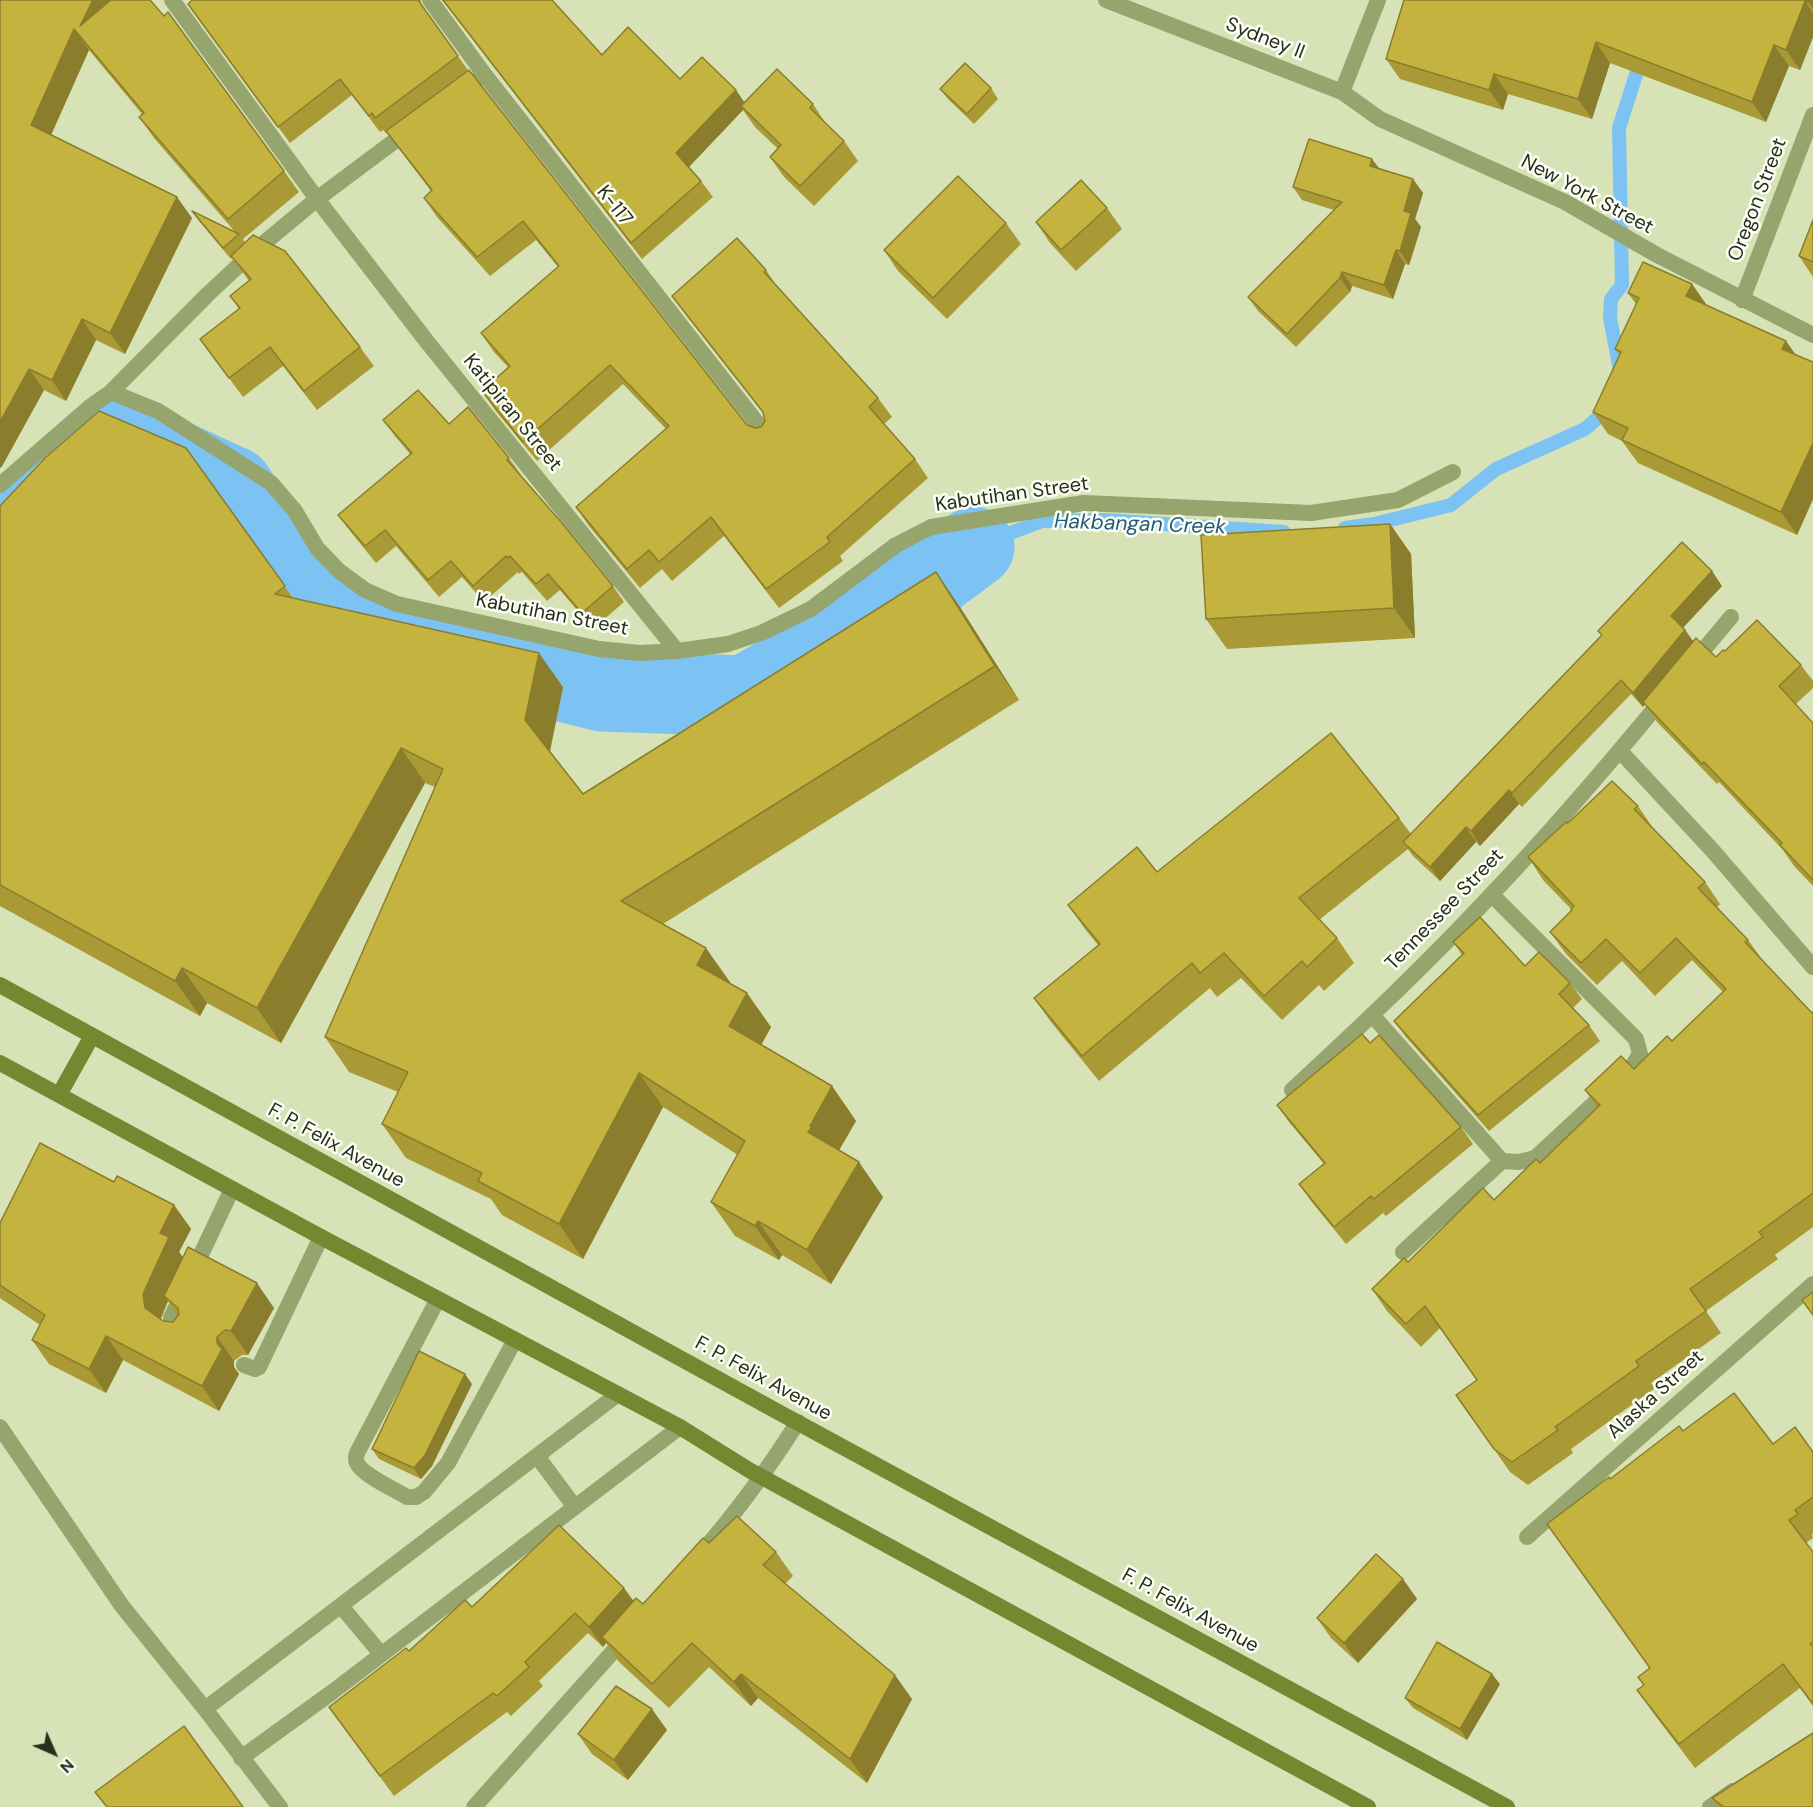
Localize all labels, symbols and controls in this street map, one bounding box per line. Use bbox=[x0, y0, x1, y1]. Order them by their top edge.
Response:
street label: Sydney II bbox=[1222, 13, 1308, 65]
street label: Oregon Street bbox=[1724, 135, 1792, 265]
street label: New York Street bbox=[1517, 150, 1657, 240]
street label: K-117 bbox=[591, 181, 637, 231]
street label: Katipiran Street bbox=[458, 350, 566, 476]
street label: Kabutihan Street bbox=[934, 472, 1090, 518]
water label: Hakbangan Creek bbox=[1054, 509, 1226, 541]
street label: Kabutihan Street bbox=[474, 588, 630, 642]
street label: Tennessee Street bbox=[1381, 844, 1509, 976]
street label: F. P. Felix Avenue bbox=[264, 1099, 408, 1193]
street label: F. P. Felix Avenue bbox=[691, 1332, 835, 1426]
street label: Alaska Street bbox=[1603, 1345, 1709, 1445]
street label: F. P. Felix Avenue bbox=[1118, 1564, 1262, 1658]
north arrow bbox=[24, 1723, 84, 1783]
text: N bbox=[56, 1755, 79, 1778]

